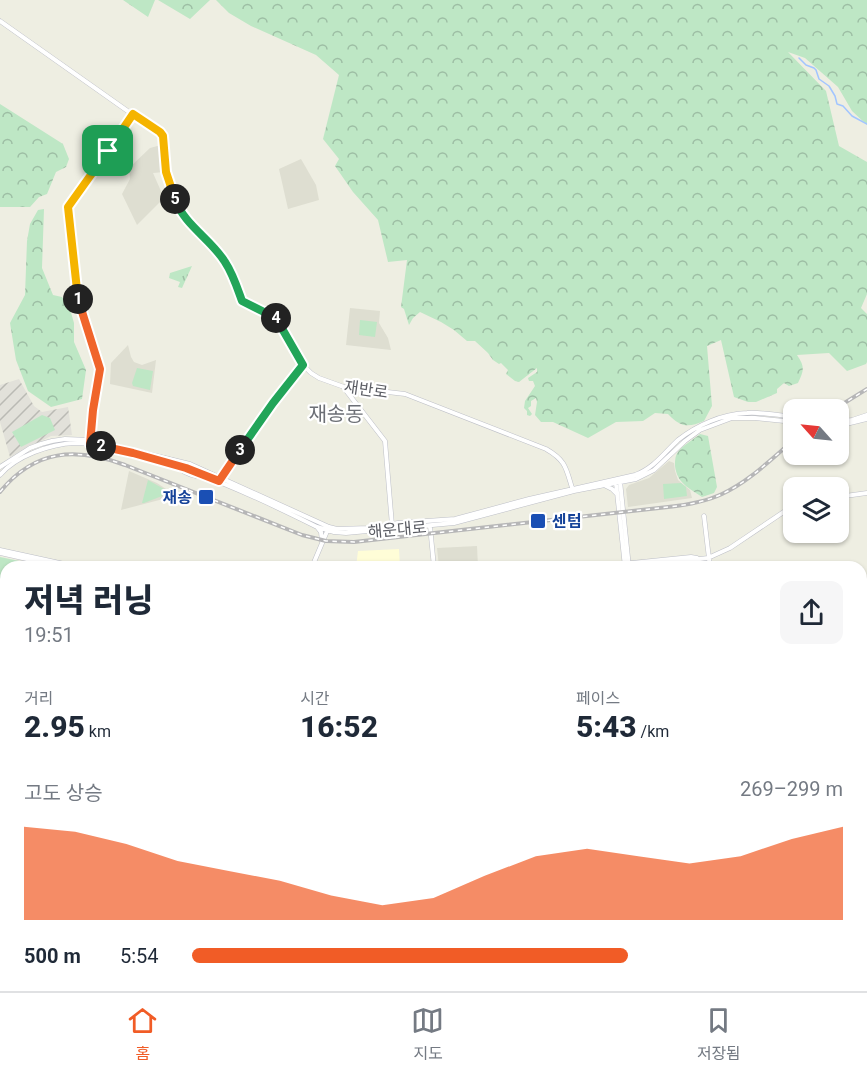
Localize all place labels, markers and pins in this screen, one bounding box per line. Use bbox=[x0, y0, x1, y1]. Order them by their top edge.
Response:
pin bbox=[82, 125, 133, 176]
pin: 5 bbox=[160, 184, 190, 214]
pin: 1 bbox=[63, 284, 93, 314]
pin: 4 bbox=[261, 303, 291, 333]
pin: 2 bbox=[86, 431, 116, 461]
pin: 3 bbox=[225, 435, 255, 465]
place label: 재송 bbox=[163, 488, 192, 507]
marker: 재송 bbox=[197, 488, 215, 506]
marker: 센텀 bbox=[529, 512, 547, 530]
place label: 센텀 bbox=[552, 512, 581, 531]

